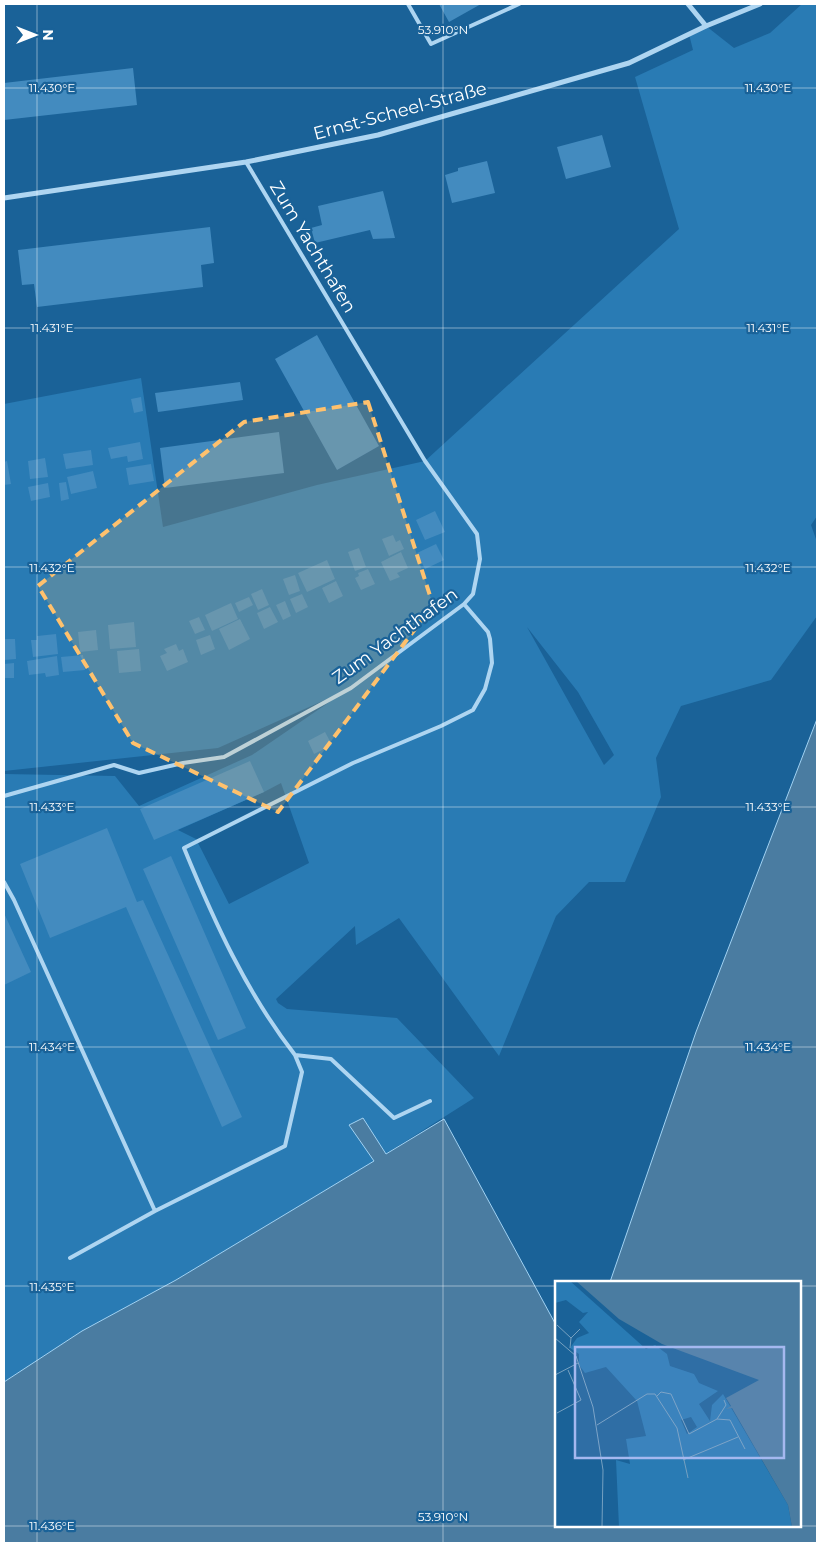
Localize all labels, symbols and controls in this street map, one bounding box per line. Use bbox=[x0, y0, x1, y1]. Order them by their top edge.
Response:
north arrow bbox=[10, 10, 60, 60]
text: 53.910°N bbox=[418, 22, 468, 37]
text: N bbox=[39, 29, 57, 41]
street label: Ernst-Scheel-Straße bbox=[311, 77, 489, 145]
text: 11.430°E bbox=[29, 80, 75, 95]
text: 11.430°E bbox=[745, 80, 791, 95]
street label: Zum Yachthafen bbox=[265, 177, 361, 317]
text: 11.431°E bbox=[31, 320, 73, 335]
text: 11.431°E bbox=[747, 320, 789, 335]
text: 11.432°E bbox=[29, 560, 75, 575]
text: 11.432°E bbox=[745, 560, 791, 575]
street label: Zum Yachthafen bbox=[328, 583, 462, 689]
text: 11.433°E bbox=[29, 799, 75, 814]
text: 11.433°E bbox=[745, 799, 791, 814]
text: 11.434°E bbox=[29, 1039, 75, 1054]
text: 11.434°E bbox=[745, 1039, 791, 1054]
text: 11.435°E bbox=[29, 1279, 75, 1294]
inset map bbox=[555, 1281, 801, 1527]
text: 53.910°N bbox=[418, 1509, 468, 1524]
text: 11.436°E bbox=[29, 1518, 75, 1533]

